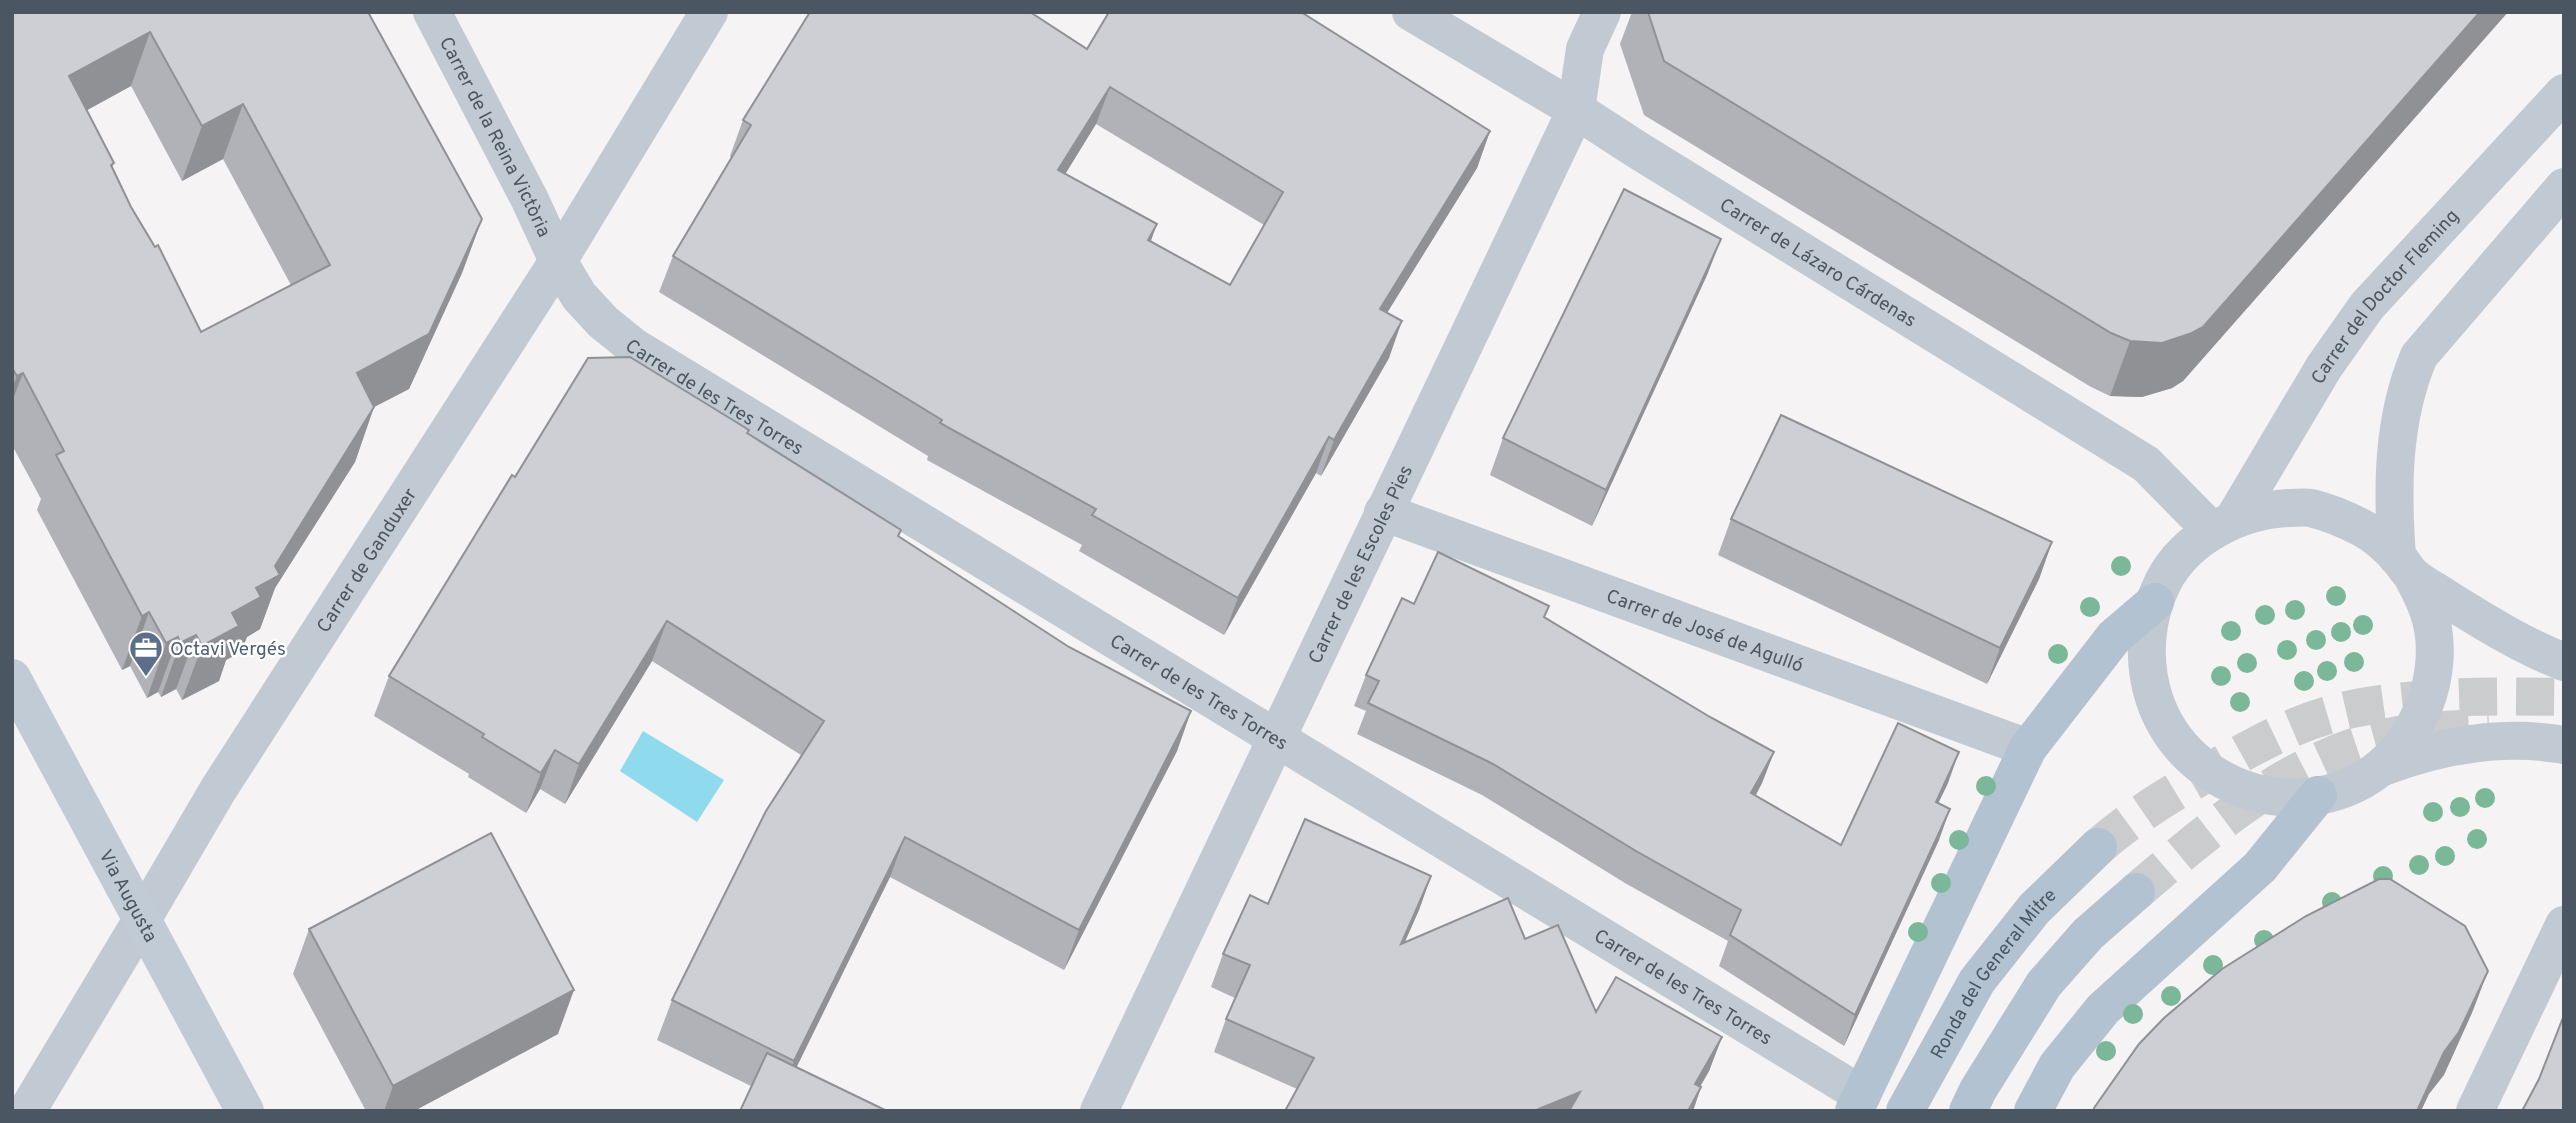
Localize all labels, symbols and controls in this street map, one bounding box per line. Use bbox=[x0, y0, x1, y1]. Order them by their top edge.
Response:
street label: Carrer de la Reina Victòria bbox=[433, 33, 555, 241]
street label: Carrer de Lázaro Cárdenas bbox=[1715, 194, 1920, 333]
street label: Carrer del Doctor Fleming bbox=[2307, 205, 2465, 389]
street label: Carrer de les Tres Torres bbox=[620, 335, 807, 461]
street label: Carrer de les Escoles Pies bbox=[1304, 462, 1419, 668]
street label: Carrer de Ganduxer bbox=[312, 483, 423, 638]
street label: Carrer de José de Agulló bbox=[1603, 585, 1806, 679]
office icon: Octavi Vergés bbox=[127, 629, 165, 678]
street label: Carrer de les Tres Torres bbox=[1105, 630, 1292, 756]
place label: Octavi Vergés bbox=[170, 638, 286, 662]
street label: Via Augusta bbox=[93, 846, 162, 947]
street label: Ronda del General Mitre bbox=[1926, 884, 2062, 1064]
street label: Carrer de les Tres Torres bbox=[1589, 925, 1776, 1051]

